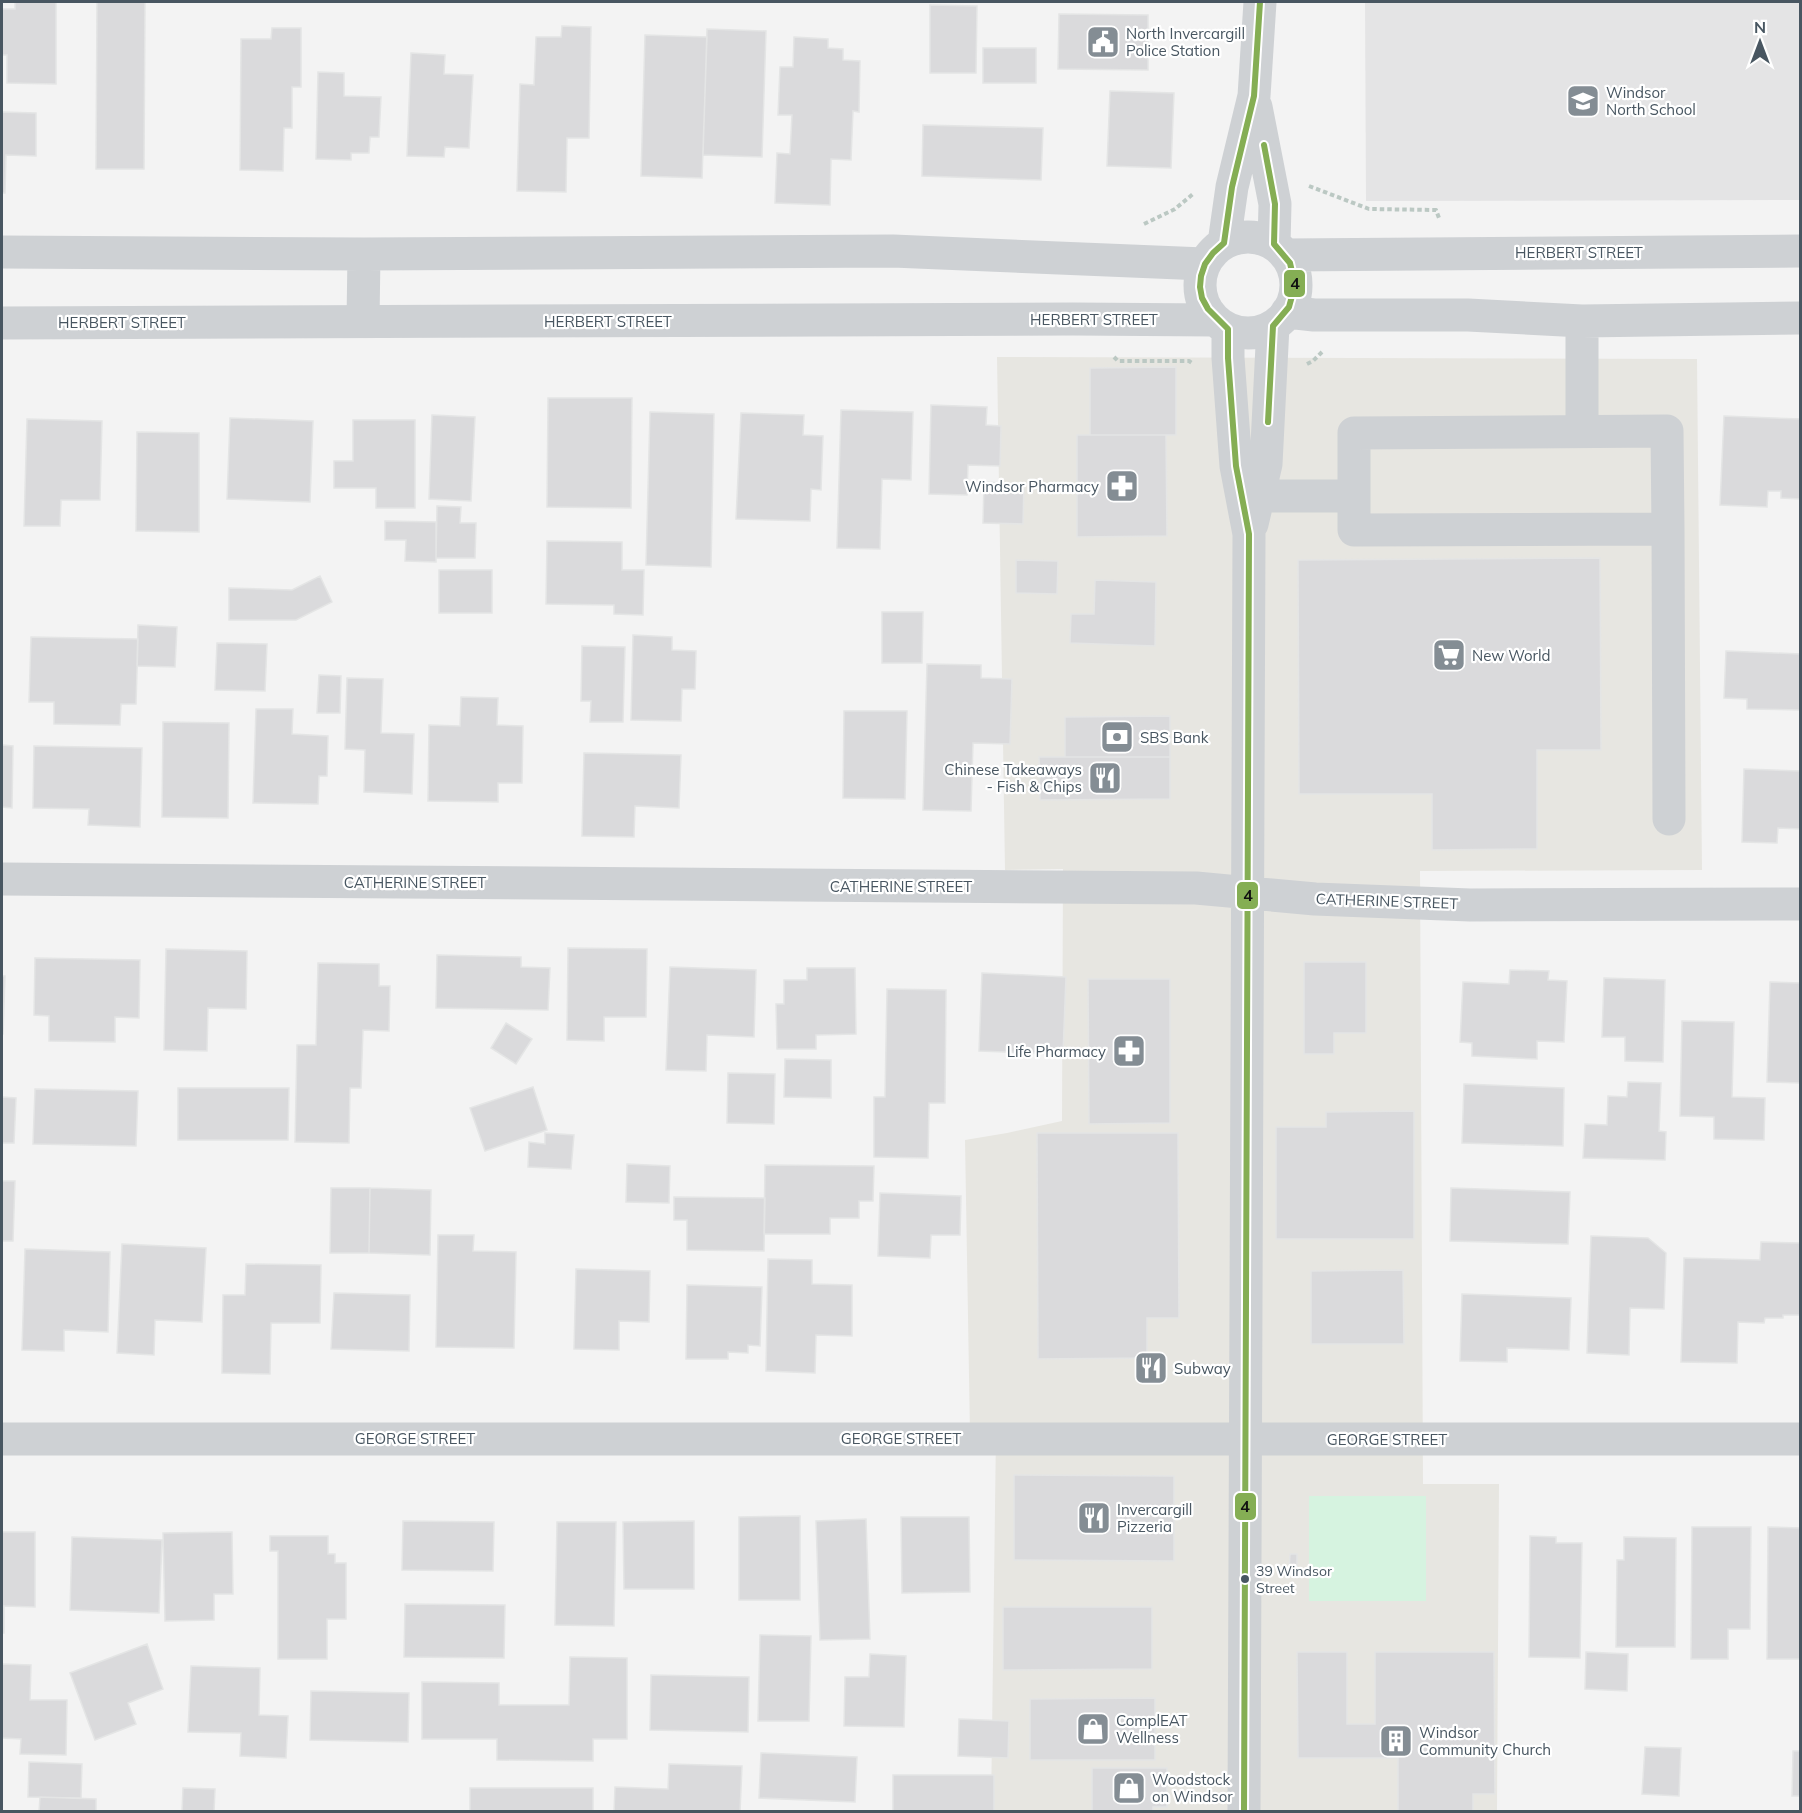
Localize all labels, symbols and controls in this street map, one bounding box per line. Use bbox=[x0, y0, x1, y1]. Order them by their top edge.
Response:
north arrow bbox=[1730, 12, 1790, 72]
text: N bbox=[1754, 17, 1766, 37]
public building icon: North Invercargill Police Station bbox=[1085, 24, 1121, 60]
place label: North Invercargill Police Station bbox=[1126, 24, 1245, 60]
school or university icon: Windsor North School bbox=[1565, 83, 1601, 119]
place label: Windsor North School bbox=[1606, 83, 1696, 119]
street label: HERBERT STREET bbox=[1515, 243, 1643, 262]
line badge: 4 bbox=[1283, 269, 1306, 298]
text: 4 bbox=[1290, 273, 1300, 293]
street label: HERBERT STREET bbox=[1030, 310, 1158, 329]
street label: HERBERT STREET bbox=[544, 312, 672, 331]
street label: HERBERT STREET bbox=[58, 313, 186, 332]
pharmacy icon: Windsor Pharmacy bbox=[1104, 468, 1140, 504]
place label: Windsor Pharmacy bbox=[965, 477, 1099, 496]
supermarket icon: New World bbox=[1431, 637, 1467, 673]
place label: New World bbox=[1472, 646, 1551, 665]
bank icon: SBS Bank bbox=[1099, 719, 1135, 755]
place label: SBS Bank bbox=[1140, 728, 1209, 747]
place label: Chinese Takeaways - Fish & Chips bbox=[944, 760, 1082, 796]
restaurant icon: Chinese Takeaways - Fish & Chips bbox=[1087, 760, 1123, 796]
street label: CATHERINE STREET bbox=[344, 873, 486, 892]
street label: CATHERINE STREET bbox=[830, 877, 972, 896]
line badge: 4 bbox=[1236, 881, 1259, 910]
text: 4 bbox=[1243, 885, 1253, 905]
street label: CATHERINE STREET bbox=[1315, 889, 1459, 913]
pharmacy icon: Life Pharmacy bbox=[1111, 1033, 1147, 1069]
place label: Life Pharmacy bbox=[1007, 1042, 1106, 1061]
restaurant icon: Subway bbox=[1133, 1350, 1169, 1386]
place label: Subway bbox=[1174, 1359, 1231, 1378]
street label: GEORGE STREET bbox=[355, 1429, 475, 1448]
street label: GEORGE STREET bbox=[841, 1429, 961, 1448]
street label: GEORGE STREET bbox=[1327, 1430, 1447, 1449]
line badge: 4 bbox=[1234, 1492, 1257, 1521]
text: 4 bbox=[1240, 1496, 1250, 1516]
restaurant icon: Invercargill Pizzeria bbox=[1076, 1500, 1112, 1536]
place label: Invercargill Pizzeria bbox=[1117, 1500, 1192, 1536]
place label: 39 Windsor Street bbox=[1256, 1562, 1333, 1597]
marker: 39 Windsor Street bbox=[1239, 1573, 1251, 1585]
shop icon: ComplEAT Wellness bbox=[1075, 1711, 1111, 1747]
place label: ComplEAT Wellness bbox=[1116, 1711, 1188, 1747]
building icon: Windsor Community Church bbox=[1378, 1723, 1414, 1759]
place label: Windsor Community Church bbox=[1419, 1723, 1551, 1759]
shop icon: Woodstock on Windsor bbox=[1111, 1770, 1147, 1806]
place label: Woodstock on Windsor bbox=[1152, 1770, 1233, 1806]

